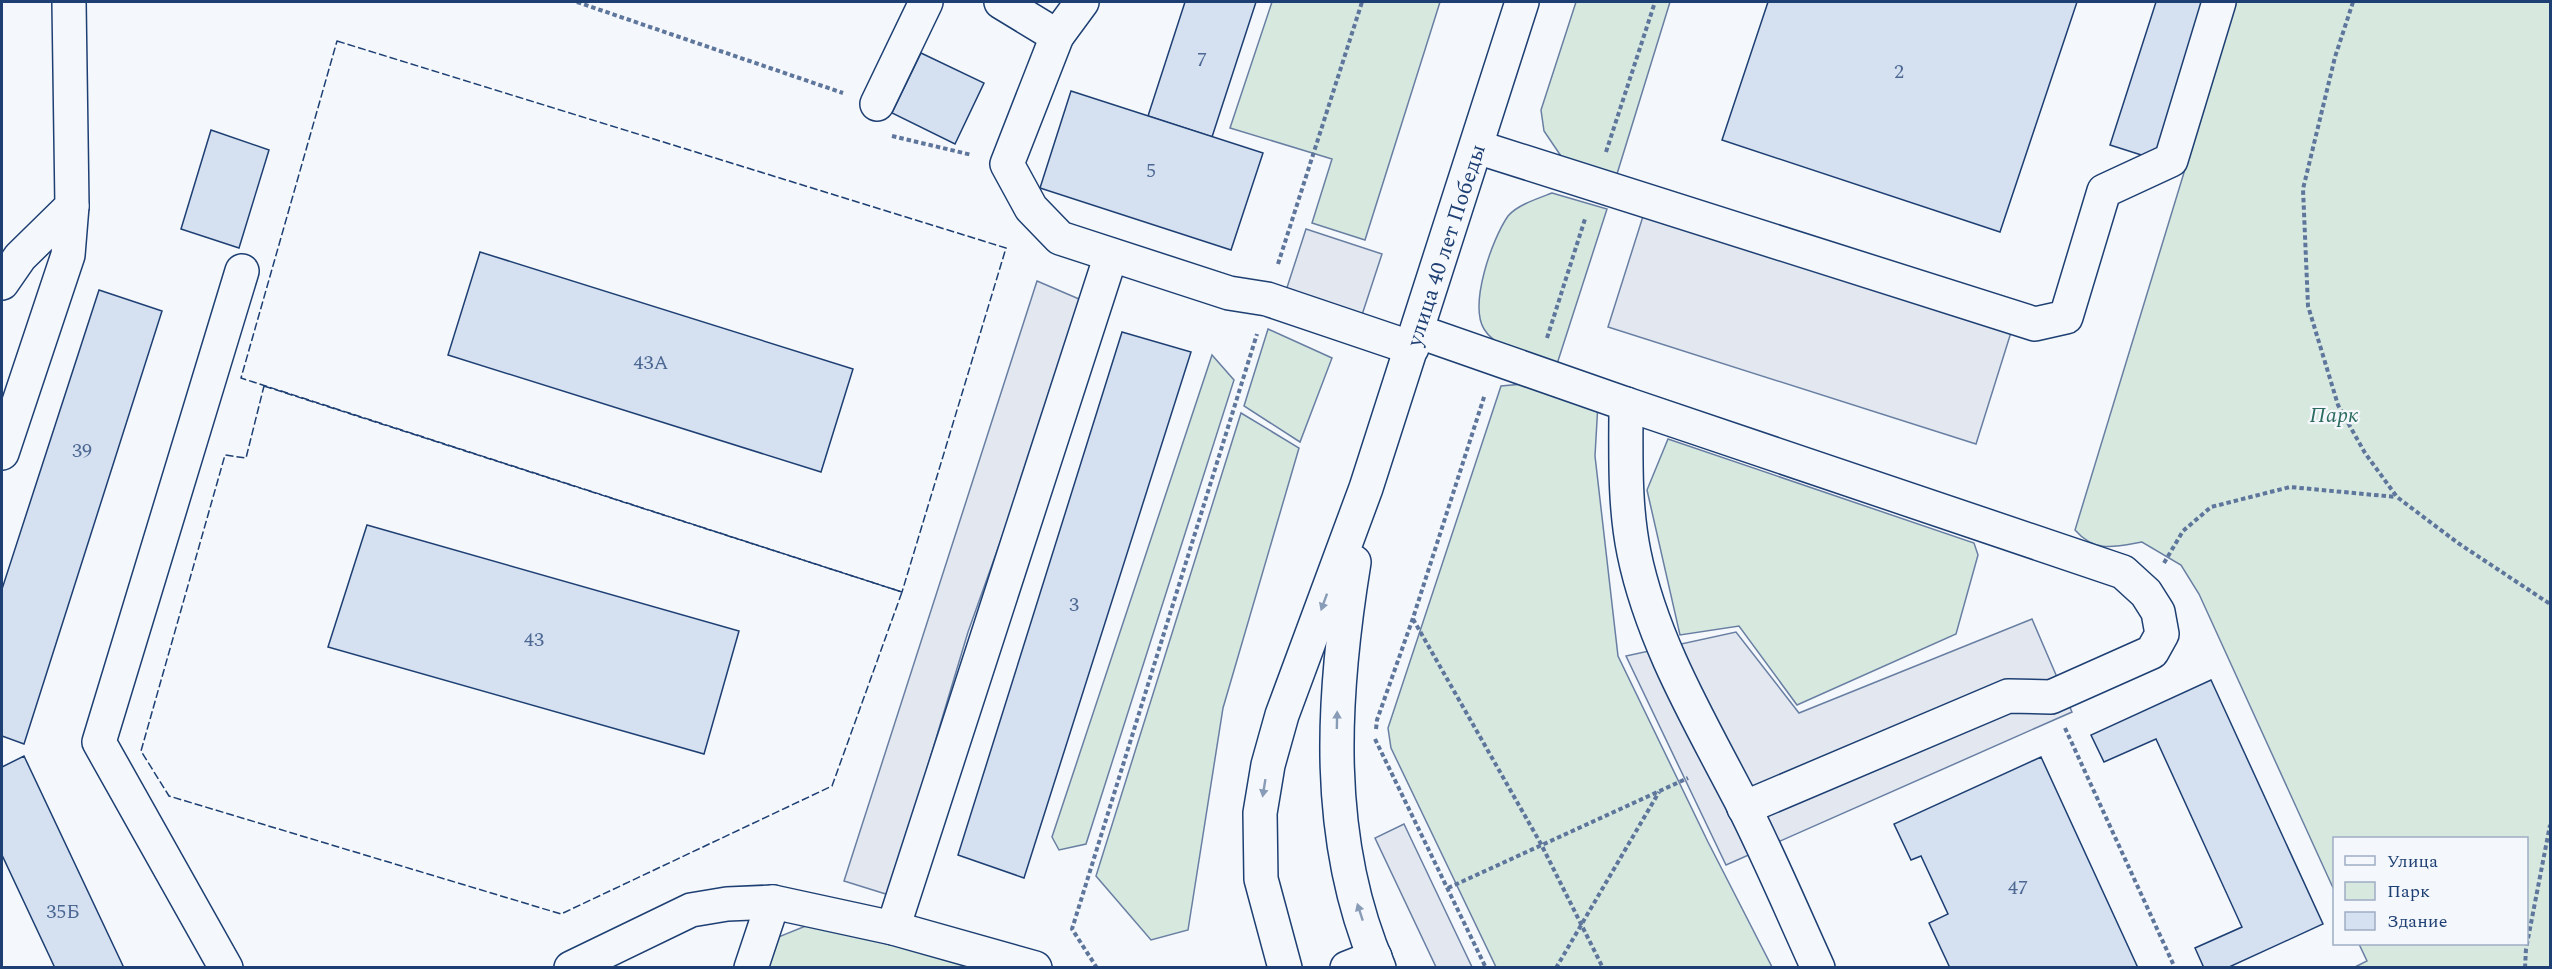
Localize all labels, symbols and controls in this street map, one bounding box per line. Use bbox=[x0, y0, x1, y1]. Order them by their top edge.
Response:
house number: 7 bbox=[1197, 45, 1207, 75]
house number: 2 bbox=[1894, 57, 1904, 87]
street label: улица 40 лет Победы bbox=[1398, 140, 1495, 352]
house number: 5 bbox=[1146, 156, 1156, 186]
house number: 43А bbox=[634, 348, 669, 378]
park label: Парк bbox=[2309, 399, 2359, 432]
house number: 39 bbox=[72, 436, 92, 466]
house number: 3 bbox=[1069, 590, 1079, 620]
one-way arrow bbox=[1318, 593, 1328, 611]
house number: 43 bbox=[524, 625, 544, 655]
one-way arrow bbox=[1332, 710, 1342, 729]
one-way arrow bbox=[1260, 778, 1269, 797]
legend bbox=[2333, 837, 2528, 945]
text: Улица bbox=[2387, 848, 2438, 875]
house number: 47 bbox=[2008, 873, 2028, 903]
text: Парк bbox=[2387, 878, 2430, 905]
house number: 35Б bbox=[46, 897, 80, 927]
one-way arrow bbox=[1355, 903, 1364, 921]
text: Здание bbox=[2387, 908, 2447, 935]

